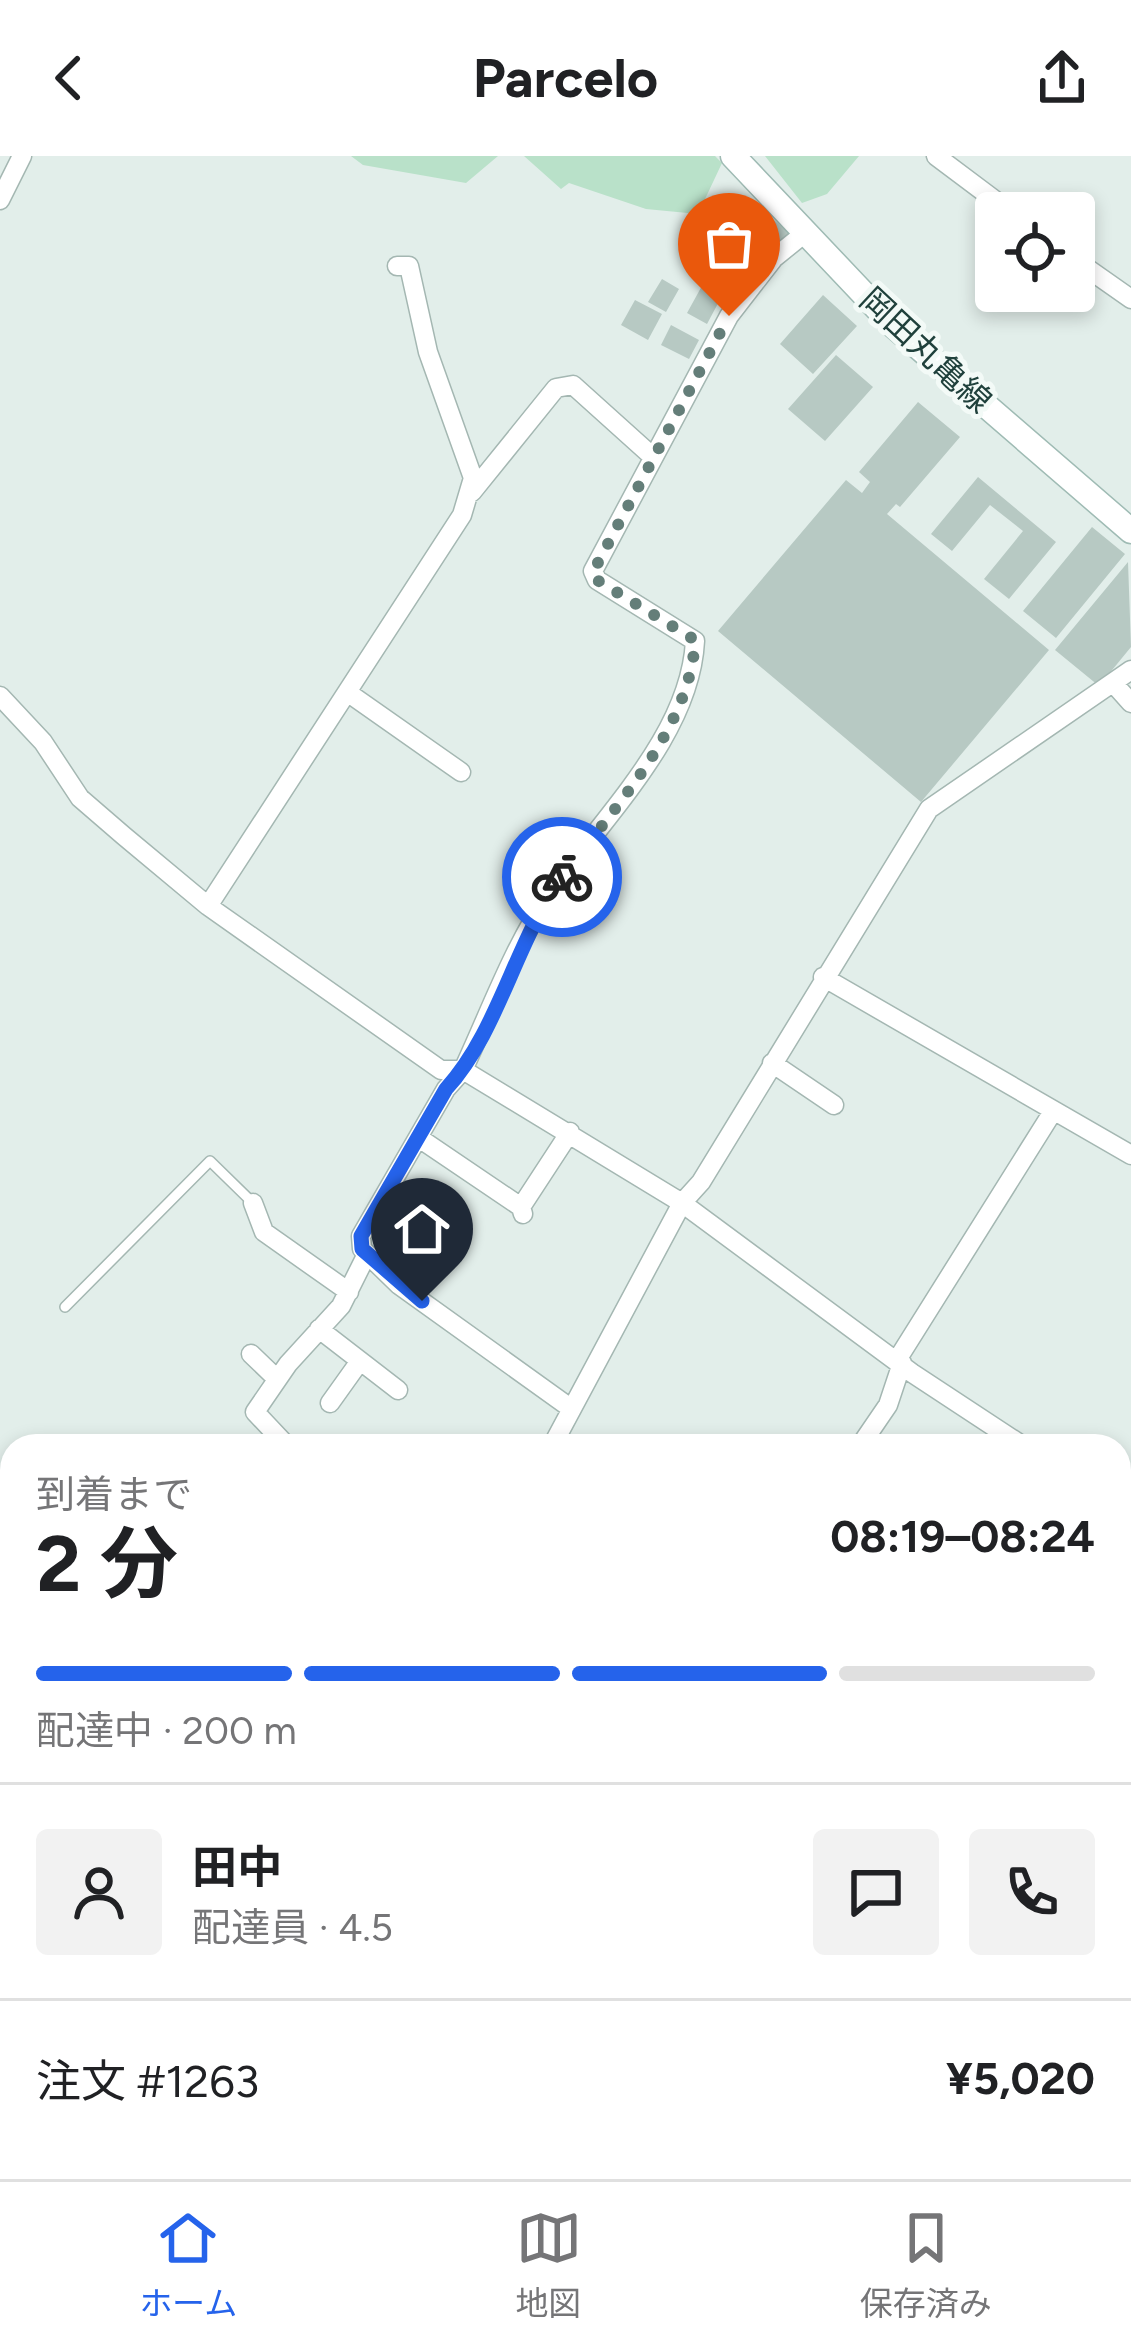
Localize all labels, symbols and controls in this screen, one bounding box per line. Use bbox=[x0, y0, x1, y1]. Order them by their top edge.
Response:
icon: back bbox=[36, 45, 102, 111]
icon: share bbox=[1029, 45, 1095, 111]
text: Parcelo bbox=[473, 46, 658, 111]
map controls bbox=[975, 192, 1095, 312]
button: locate bbox=[975, 192, 1095, 312]
pin bbox=[678, 193, 780, 316]
icon: bag bbox=[696, 211, 762, 277]
street label: 岡田丸亀線 bbox=[852, 279, 1000, 421]
courier bbox=[502, 817, 622, 937]
icon: bike bbox=[529, 844, 595, 910]
pin bbox=[371, 1178, 473, 1301]
icon: home bbox=[389, 1196, 455, 1262]
text: 到着まで bbox=[36, 1471, 192, 1518]
text: 08:19–08:24 bbox=[830, 1509, 1095, 1563]
text: 2 分 bbox=[36, 1517, 178, 1611]
text: 配達中 · 200 m bbox=[36, 1707, 297, 1754]
button: person bbox=[36, 1829, 162, 1955]
button: chat bbox=[813, 1829, 939, 1955]
button: phone bbox=[969, 1829, 1095, 1955]
text: 田中 bbox=[192, 1840, 282, 1894]
text: 配達員 · 4.5 bbox=[192, 1904, 393, 1951]
text: ¥5,020 bbox=[946, 2051, 1095, 2105]
text: 注文 #1263 bbox=[36, 2054, 259, 2108]
tab: ホーム bbox=[139, 2205, 237, 2325]
tab: 地図 bbox=[516, 2205, 582, 2325]
tab: 保存済み bbox=[860, 2205, 992, 2325]

